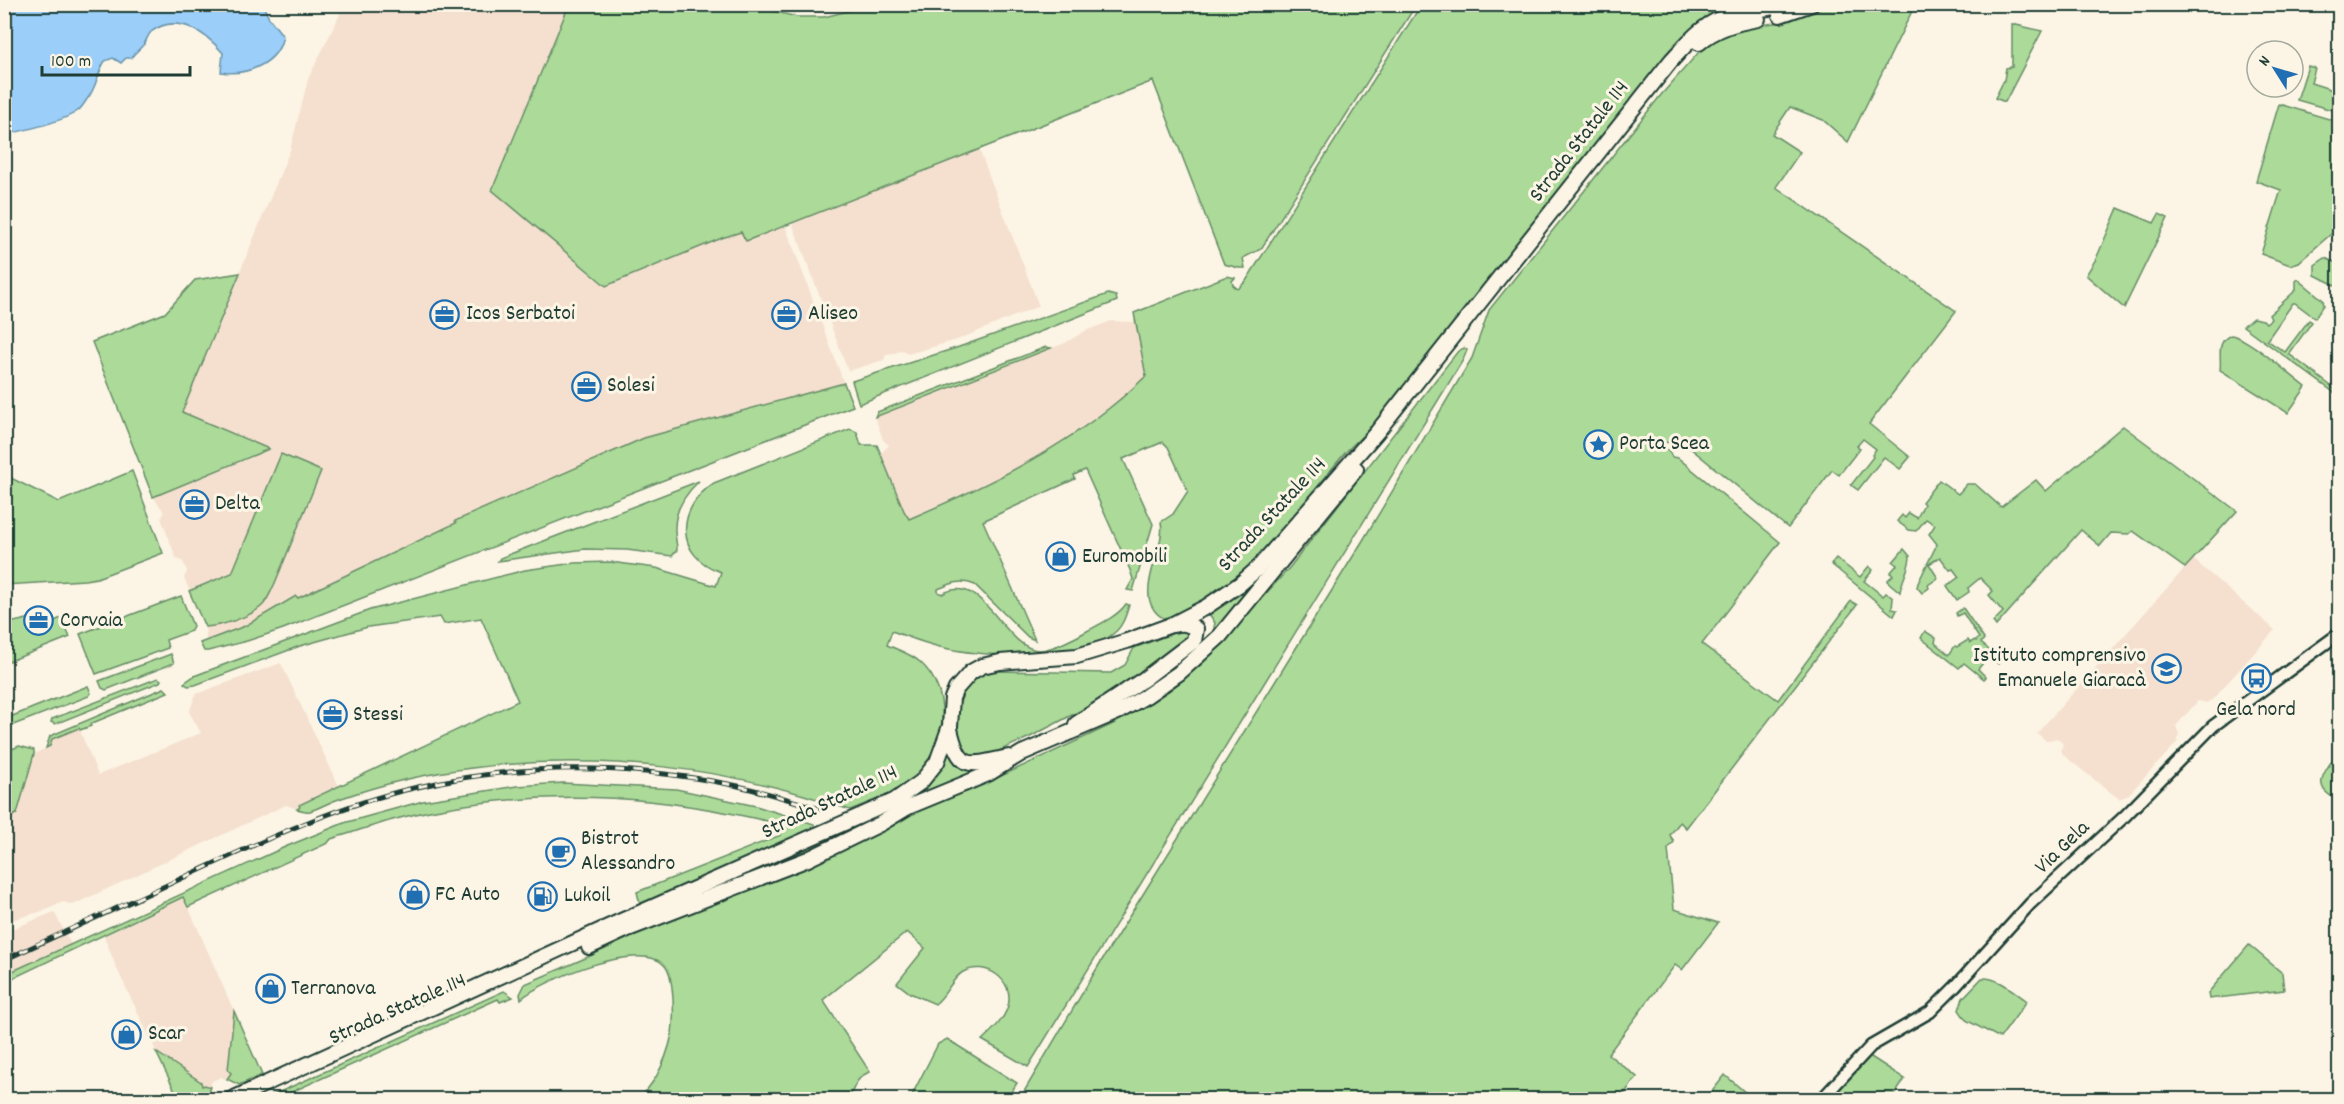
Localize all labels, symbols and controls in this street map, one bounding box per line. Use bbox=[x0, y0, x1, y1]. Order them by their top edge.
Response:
scale bar bbox=[42, 39, 190, 77]
north arrow bbox=[2245, 39, 2305, 99]
text: 100 m bbox=[51, 50, 91, 75]
text: N bbox=[2253, 51, 2277, 72]
street label: Strada Statale 114 bbox=[1522, 74, 1638, 210]
office icon: Icos Serbatoi bbox=[429, 298, 461, 330]
office icon: Aliseo bbox=[771, 298, 803, 330]
place label: Icos Serbatoi bbox=[466, 299, 575, 330]
place label: Aliseo bbox=[808, 299, 858, 330]
office icon: Solesi bbox=[570, 370, 602, 402]
place label: Solesi bbox=[607, 371, 655, 402]
place icon: Porta Scea bbox=[1582, 428, 1614, 460]
place label: Porta Scea bbox=[1619, 429, 1710, 460]
street label: Strada Statale 114 bbox=[1211, 451, 1335, 579]
office icon: Delta bbox=[178, 488, 210, 520]
place label: Delta bbox=[215, 489, 260, 520]
shop icon: Euromobili bbox=[1045, 541, 1077, 573]
place label: Euromobili bbox=[1082, 542, 1167, 573]
office icon: Corvaia bbox=[23, 605, 55, 637]
place label: Corvaia bbox=[60, 606, 123, 637]
place label: Istituto comprensivo Emanuele Giaracà bbox=[1973, 641, 2146, 697]
school or university icon: Istituto comprensivo Emanuele Giaracà bbox=[2151, 653, 2183, 685]
bus stop icon: Gela nord bbox=[2240, 662, 2272, 694]
place label: Gela nord bbox=[2216, 695, 2296, 726]
office icon: Stessi bbox=[316, 699, 348, 731]
place label: Stessi bbox=[353, 700, 403, 731]
street label: Strada Statale 114 bbox=[757, 758, 903, 848]
street label: Via Gela bbox=[2028, 813, 2098, 882]
place label: Bistrot Alessandro bbox=[581, 824, 675, 880]
cafe icon: Bistrot Alessandro bbox=[544, 836, 576, 868]
shop icon: FC Auto bbox=[398, 879, 430, 911]
place label: FC Auto bbox=[435, 880, 500, 911]
fuel station icon: Lukoil bbox=[527, 880, 559, 912]
place label: Lukoil bbox=[564, 881, 611, 912]
street label: Strada Statale 114 bbox=[324, 966, 472, 1054]
shop icon: Terranova bbox=[254, 973, 286, 1005]
place label: Terranova bbox=[291, 974, 376, 1005]
shop icon: Scar bbox=[111, 1018, 143, 1050]
place label: Scar bbox=[148, 1019, 186, 1050]

